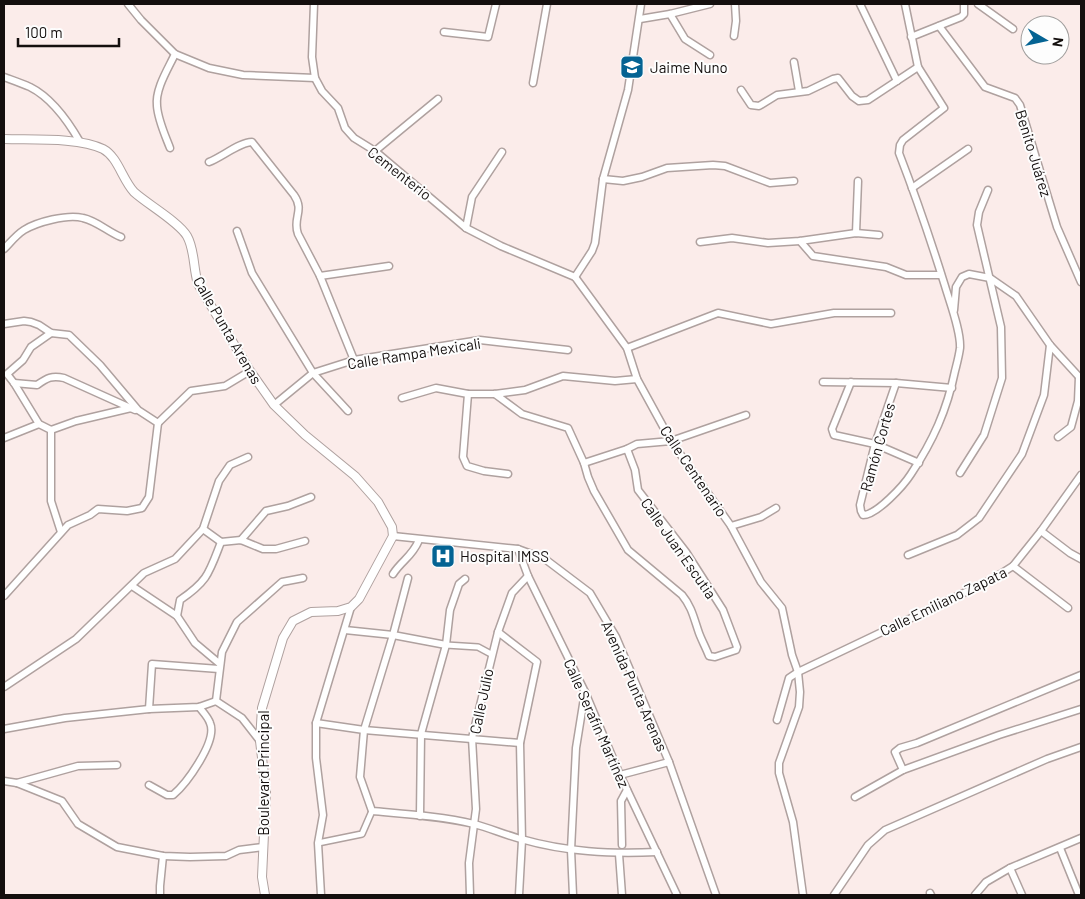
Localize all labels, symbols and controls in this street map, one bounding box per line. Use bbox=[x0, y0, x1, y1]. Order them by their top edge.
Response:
scale bar bbox=[18, 15, 119, 47]
north arrow bbox=[1020, 15, 1070, 65]
text: 100 m bbox=[25, 23, 63, 41]
text: N bbox=[1049, 36, 1067, 48]
school or university icon: Jaime Nuno bbox=[619, 54, 645, 80]
place label: Jaime Nuno bbox=[650, 58, 728, 76]
street label: Benito Juárez bbox=[1012, 107, 1056, 199]
street label: Cementerio bbox=[364, 142, 436, 204]
street label: Calle Punta Arenas bbox=[190, 273, 266, 387]
street label: Calle Rampa Mexicali bbox=[346, 334, 482, 372]
street label: Ramón Cortes bbox=[856, 401, 898, 493]
street label: Calle Centenario bbox=[657, 422, 731, 520]
street label: Calle Juan Escutia bbox=[637, 494, 721, 602]
hospital icon: Hospital IMSS bbox=[430, 543, 456, 569]
place label: Hospital IMSS bbox=[460, 547, 549, 565]
street label: Calle Emiliano Zapata bbox=[877, 562, 1009, 640]
street label: Avenida Punta Arenas bbox=[598, 618, 672, 754]
street label: Calle Serafín Martínez bbox=[560, 656, 634, 791]
street label: Calle Julio bbox=[465, 666, 497, 736]
street label: Boulevard Principal bbox=[254, 710, 272, 836]

